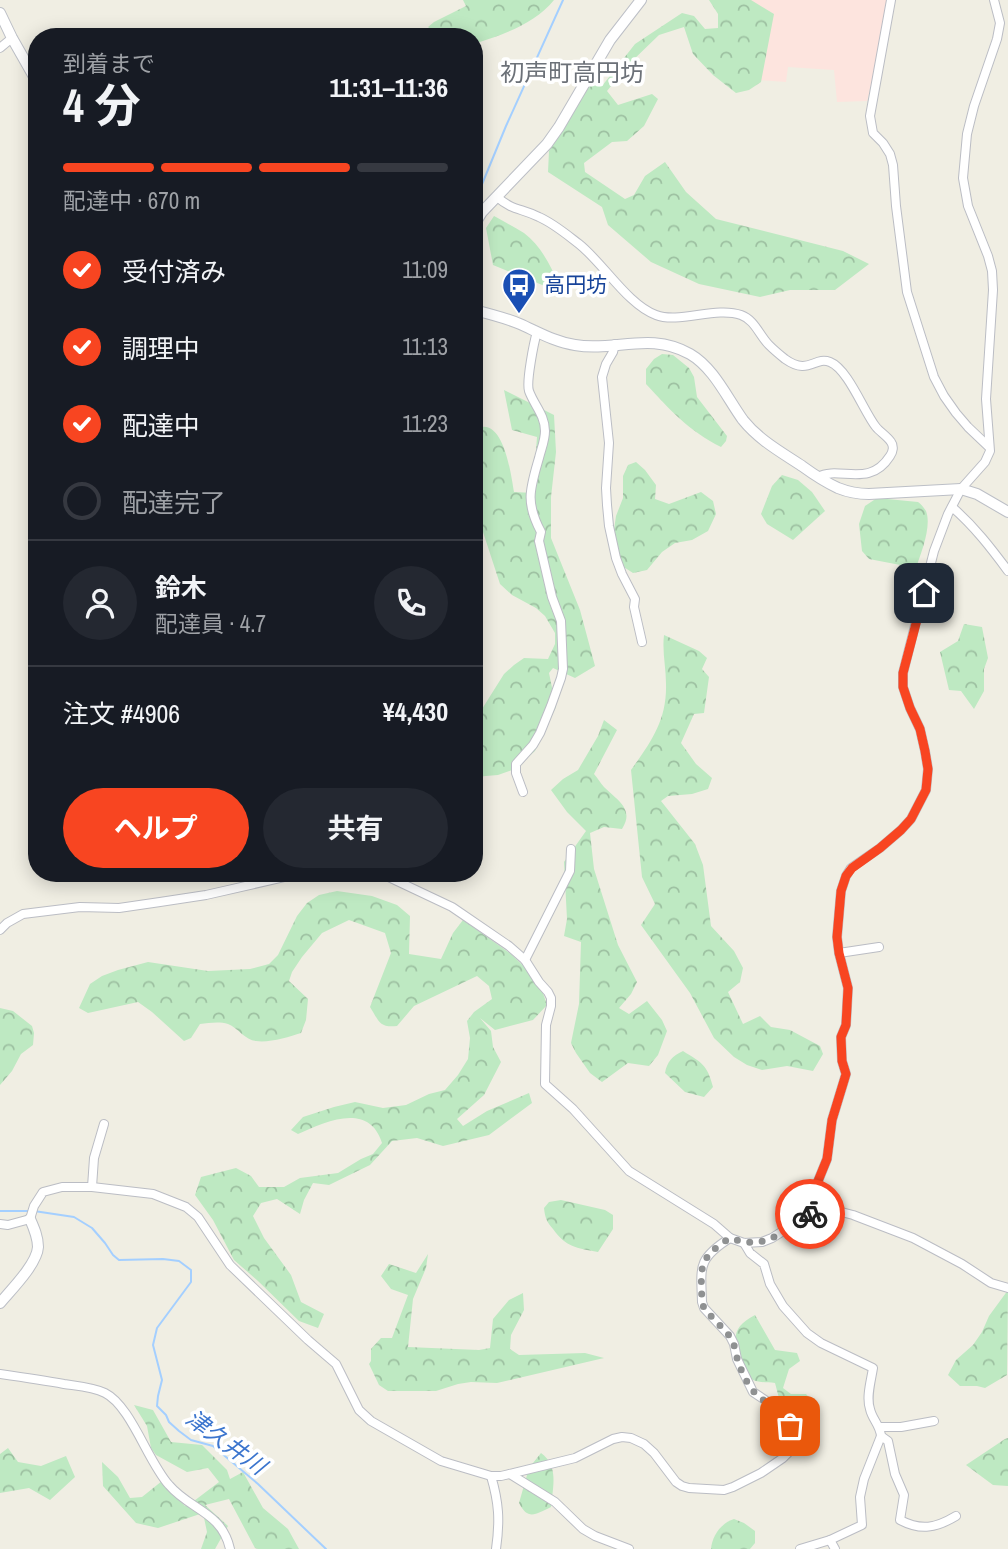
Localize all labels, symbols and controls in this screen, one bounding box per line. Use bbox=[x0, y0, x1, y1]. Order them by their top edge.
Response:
text: 到着まで bbox=[63, 48, 155, 79]
district label: 初声町高円坊 bbox=[500, 56, 644, 88]
text: 11:31–11:36 bbox=[329, 70, 448, 105]
text: 4 分 bbox=[63, 74, 140, 136]
text: 配達中 · 670 m bbox=[63, 185, 200, 216]
icon: check bbox=[63, 251, 101, 289]
text: 受付済み bbox=[122, 254, 226, 289]
text: 11:09 bbox=[402, 254, 448, 285]
bus stop icon: 高円坊 bbox=[500, 266, 538, 315]
place label: 高円坊 bbox=[544, 270, 607, 299]
icon: check bbox=[63, 328, 101, 366]
text: 調理中 bbox=[122, 331, 200, 366]
text: 11:13 bbox=[402, 331, 448, 362]
icon: check bbox=[63, 405, 101, 443]
text: 配達中 bbox=[122, 408, 200, 443]
text: 11:23 bbox=[402, 408, 448, 439]
text: 配達完了 bbox=[122, 485, 226, 520]
pin bbox=[894, 563, 954, 623]
button: person bbox=[63, 566, 137, 640]
button: phone bbox=[374, 566, 448, 640]
text: 鈴木 bbox=[155, 570, 207, 605]
icon: home bbox=[905, 574, 943, 612]
text: 配達員 · 4.7 bbox=[155, 608, 266, 639]
text: ¥4,430 bbox=[383, 694, 448, 729]
text: 注文 #4906 bbox=[63, 696, 180, 731]
button: ヘルプ bbox=[63, 788, 249, 868]
button: 共有 bbox=[263, 788, 448, 868]
courier bbox=[775, 1179, 845, 1249]
icon: bike bbox=[791, 1195, 829, 1233]
pin bbox=[760, 1396, 820, 1456]
water label: 津久井川 bbox=[180, 1402, 275, 1483]
icon: bag bbox=[771, 1407, 809, 1445]

